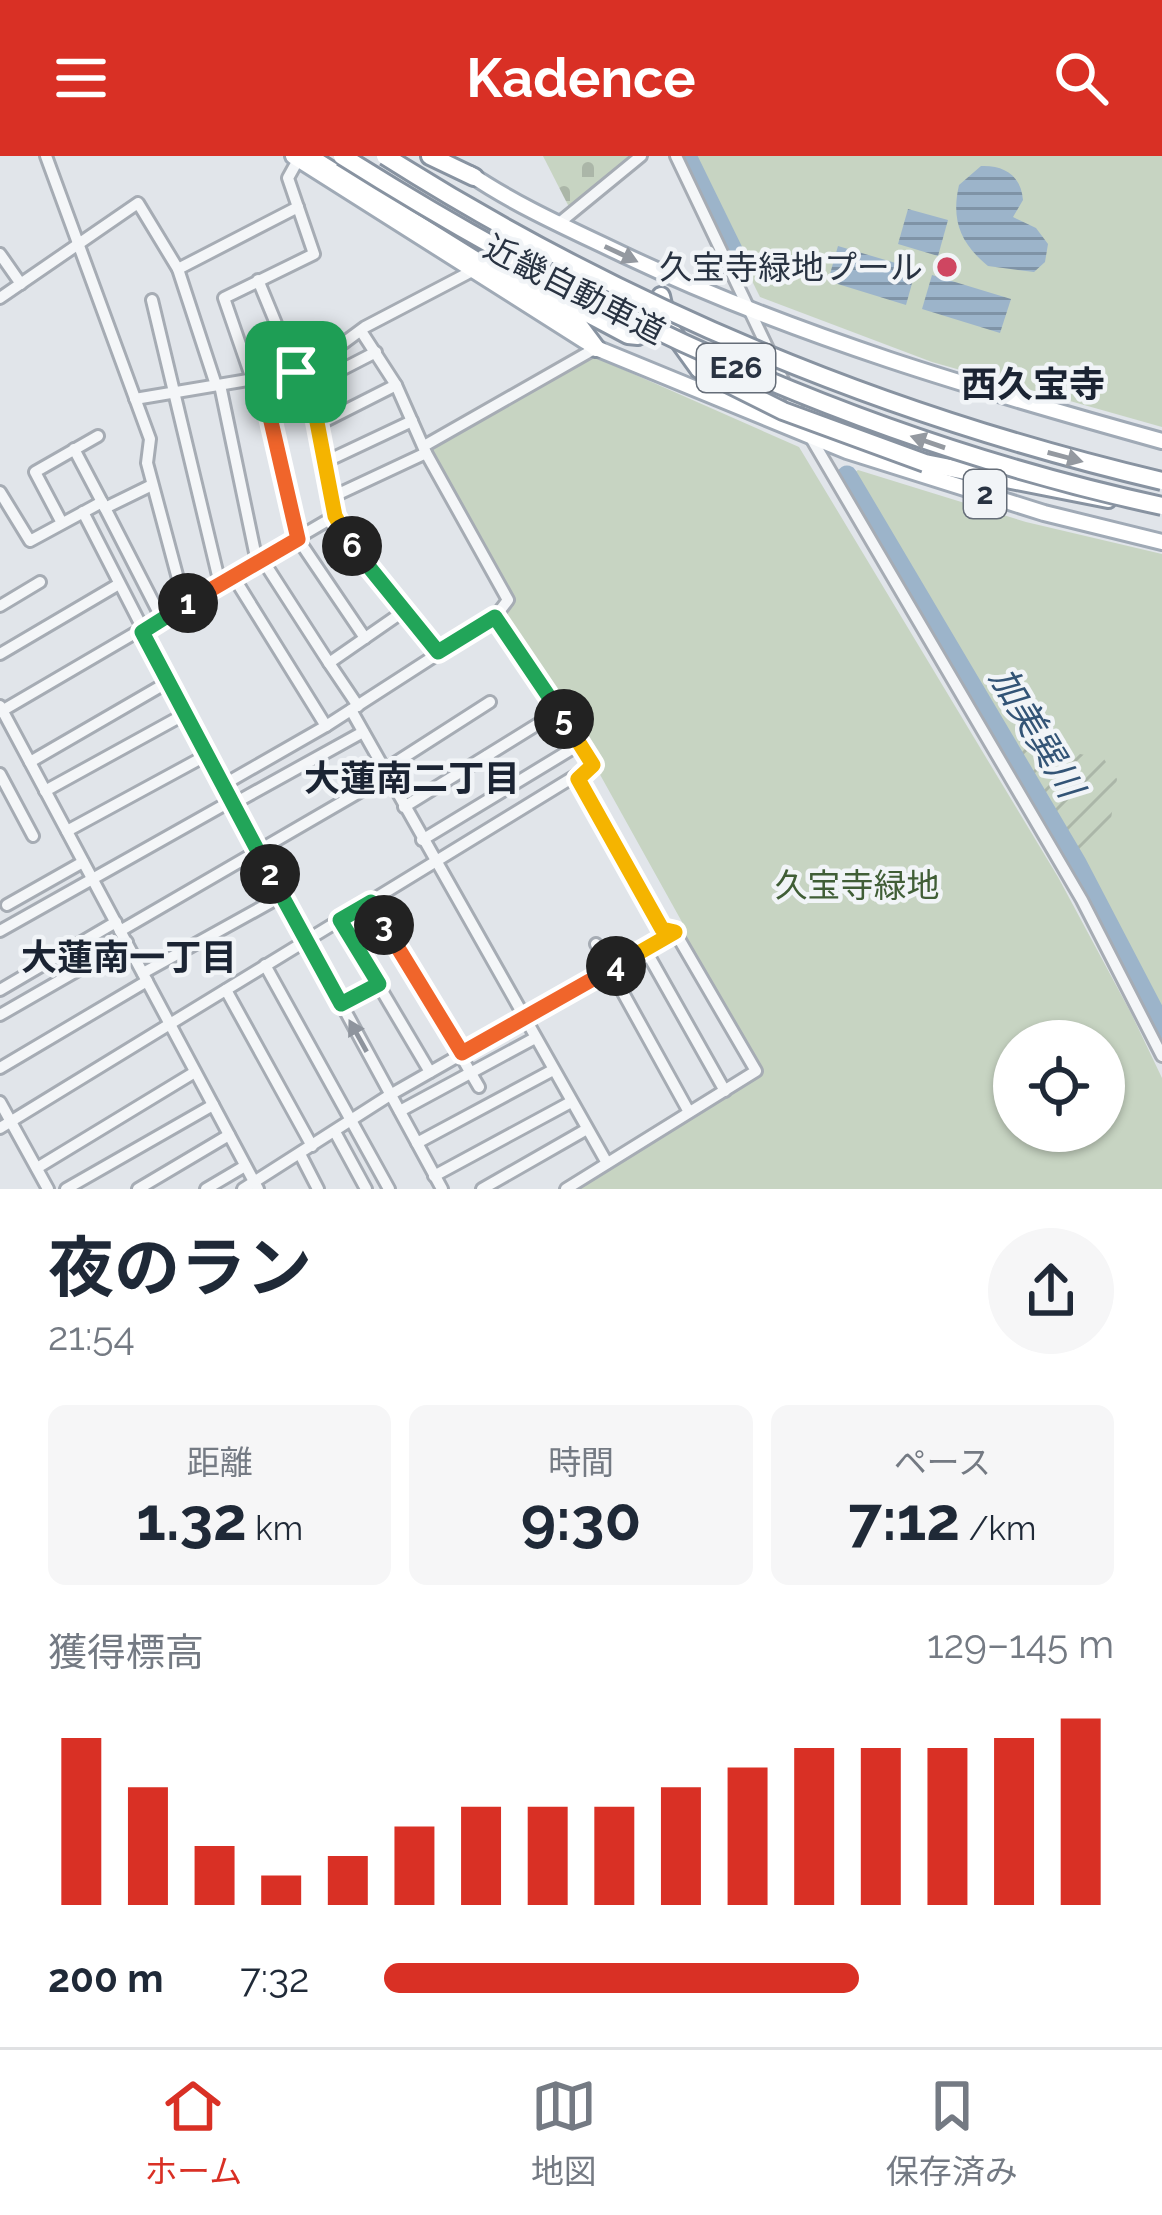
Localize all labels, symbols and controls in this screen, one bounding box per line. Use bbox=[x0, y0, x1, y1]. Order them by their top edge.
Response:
icon: menu bbox=[48, 45, 114, 111]
icon: search bbox=[1048, 45, 1114, 111]
text: Kadence bbox=[466, 46, 696, 110]
street label: 近畿自動車道 bbox=[478, 227, 672, 352]
one-way arrow bbox=[604, 244, 639, 264]
place label: 久宝寺緑地プール bbox=[659, 248, 923, 287]
marker: 久宝寺緑地プール bbox=[934, 254, 960, 280]
pin bbox=[245, 321, 347, 423]
icon: arrive bbox=[263, 339, 329, 405]
road number: E26 bbox=[697, 344, 775, 392]
district label: 西久宝寺 bbox=[961, 363, 1105, 405]
one-way arrow bbox=[910, 432, 946, 450]
one-way arrow bbox=[1047, 449, 1084, 468]
road number: 2 bbox=[964, 470, 1006, 518]
pin: 6 bbox=[322, 516, 382, 576]
text: 6 bbox=[342, 526, 362, 565]
pin: 1 bbox=[158, 573, 218, 633]
text: 1 bbox=[180, 583, 196, 622]
water label: 加美巽川 bbox=[982, 659, 1094, 808]
pin: 5 bbox=[534, 689, 594, 749]
text: 5 bbox=[555, 699, 573, 738]
district label: 大蓮南二丁目 bbox=[304, 757, 520, 799]
pin: 2 bbox=[240, 844, 300, 904]
text: 2 bbox=[261, 854, 279, 893]
park label: 久宝寺緑地 bbox=[775, 866, 940, 905]
pin: 3 bbox=[354, 895, 414, 955]
text: 3 bbox=[375, 905, 393, 944]
district label: 大蓮南一丁目 bbox=[21, 936, 237, 978]
pin: 4 bbox=[586, 936, 646, 996]
text: 4 bbox=[607, 946, 625, 985]
one-way arrow bbox=[348, 1019, 369, 1053]
map controls bbox=[993, 1020, 1125, 1152]
button: locate bbox=[993, 1020, 1125, 1152]
button: share bbox=[988, 1228, 1114, 1354]
text: 夜のラン bbox=[48, 1229, 312, 1306]
text: 21:54 bbox=[48, 1313, 135, 1359]
text: 距離 bbox=[187, 1443, 253, 1482]
text: 時間 bbox=[548, 1443, 614, 1482]
text: ペース bbox=[894, 1443, 991, 1482]
text: 1.32 bbox=[136, 1484, 247, 1554]
text: 9:30 bbox=[521, 1484, 641, 1554]
text: 7:12 bbox=[848, 1484, 960, 1554]
text: km bbox=[247, 1509, 303, 1548]
text: /km bbox=[960, 1509, 1036, 1548]
text: 129–145 m bbox=[927, 1621, 1114, 1667]
text: 獲得標高 bbox=[48, 1629, 204, 1675]
text: 200 m bbox=[48, 1955, 164, 2001]
text: 7:32 bbox=[240, 1955, 309, 2001]
tab: ホーム bbox=[144, 2073, 242, 2193]
tab: 地図 bbox=[531, 2073, 597, 2193]
tab: 保存済み bbox=[886, 2073, 1018, 2193]

